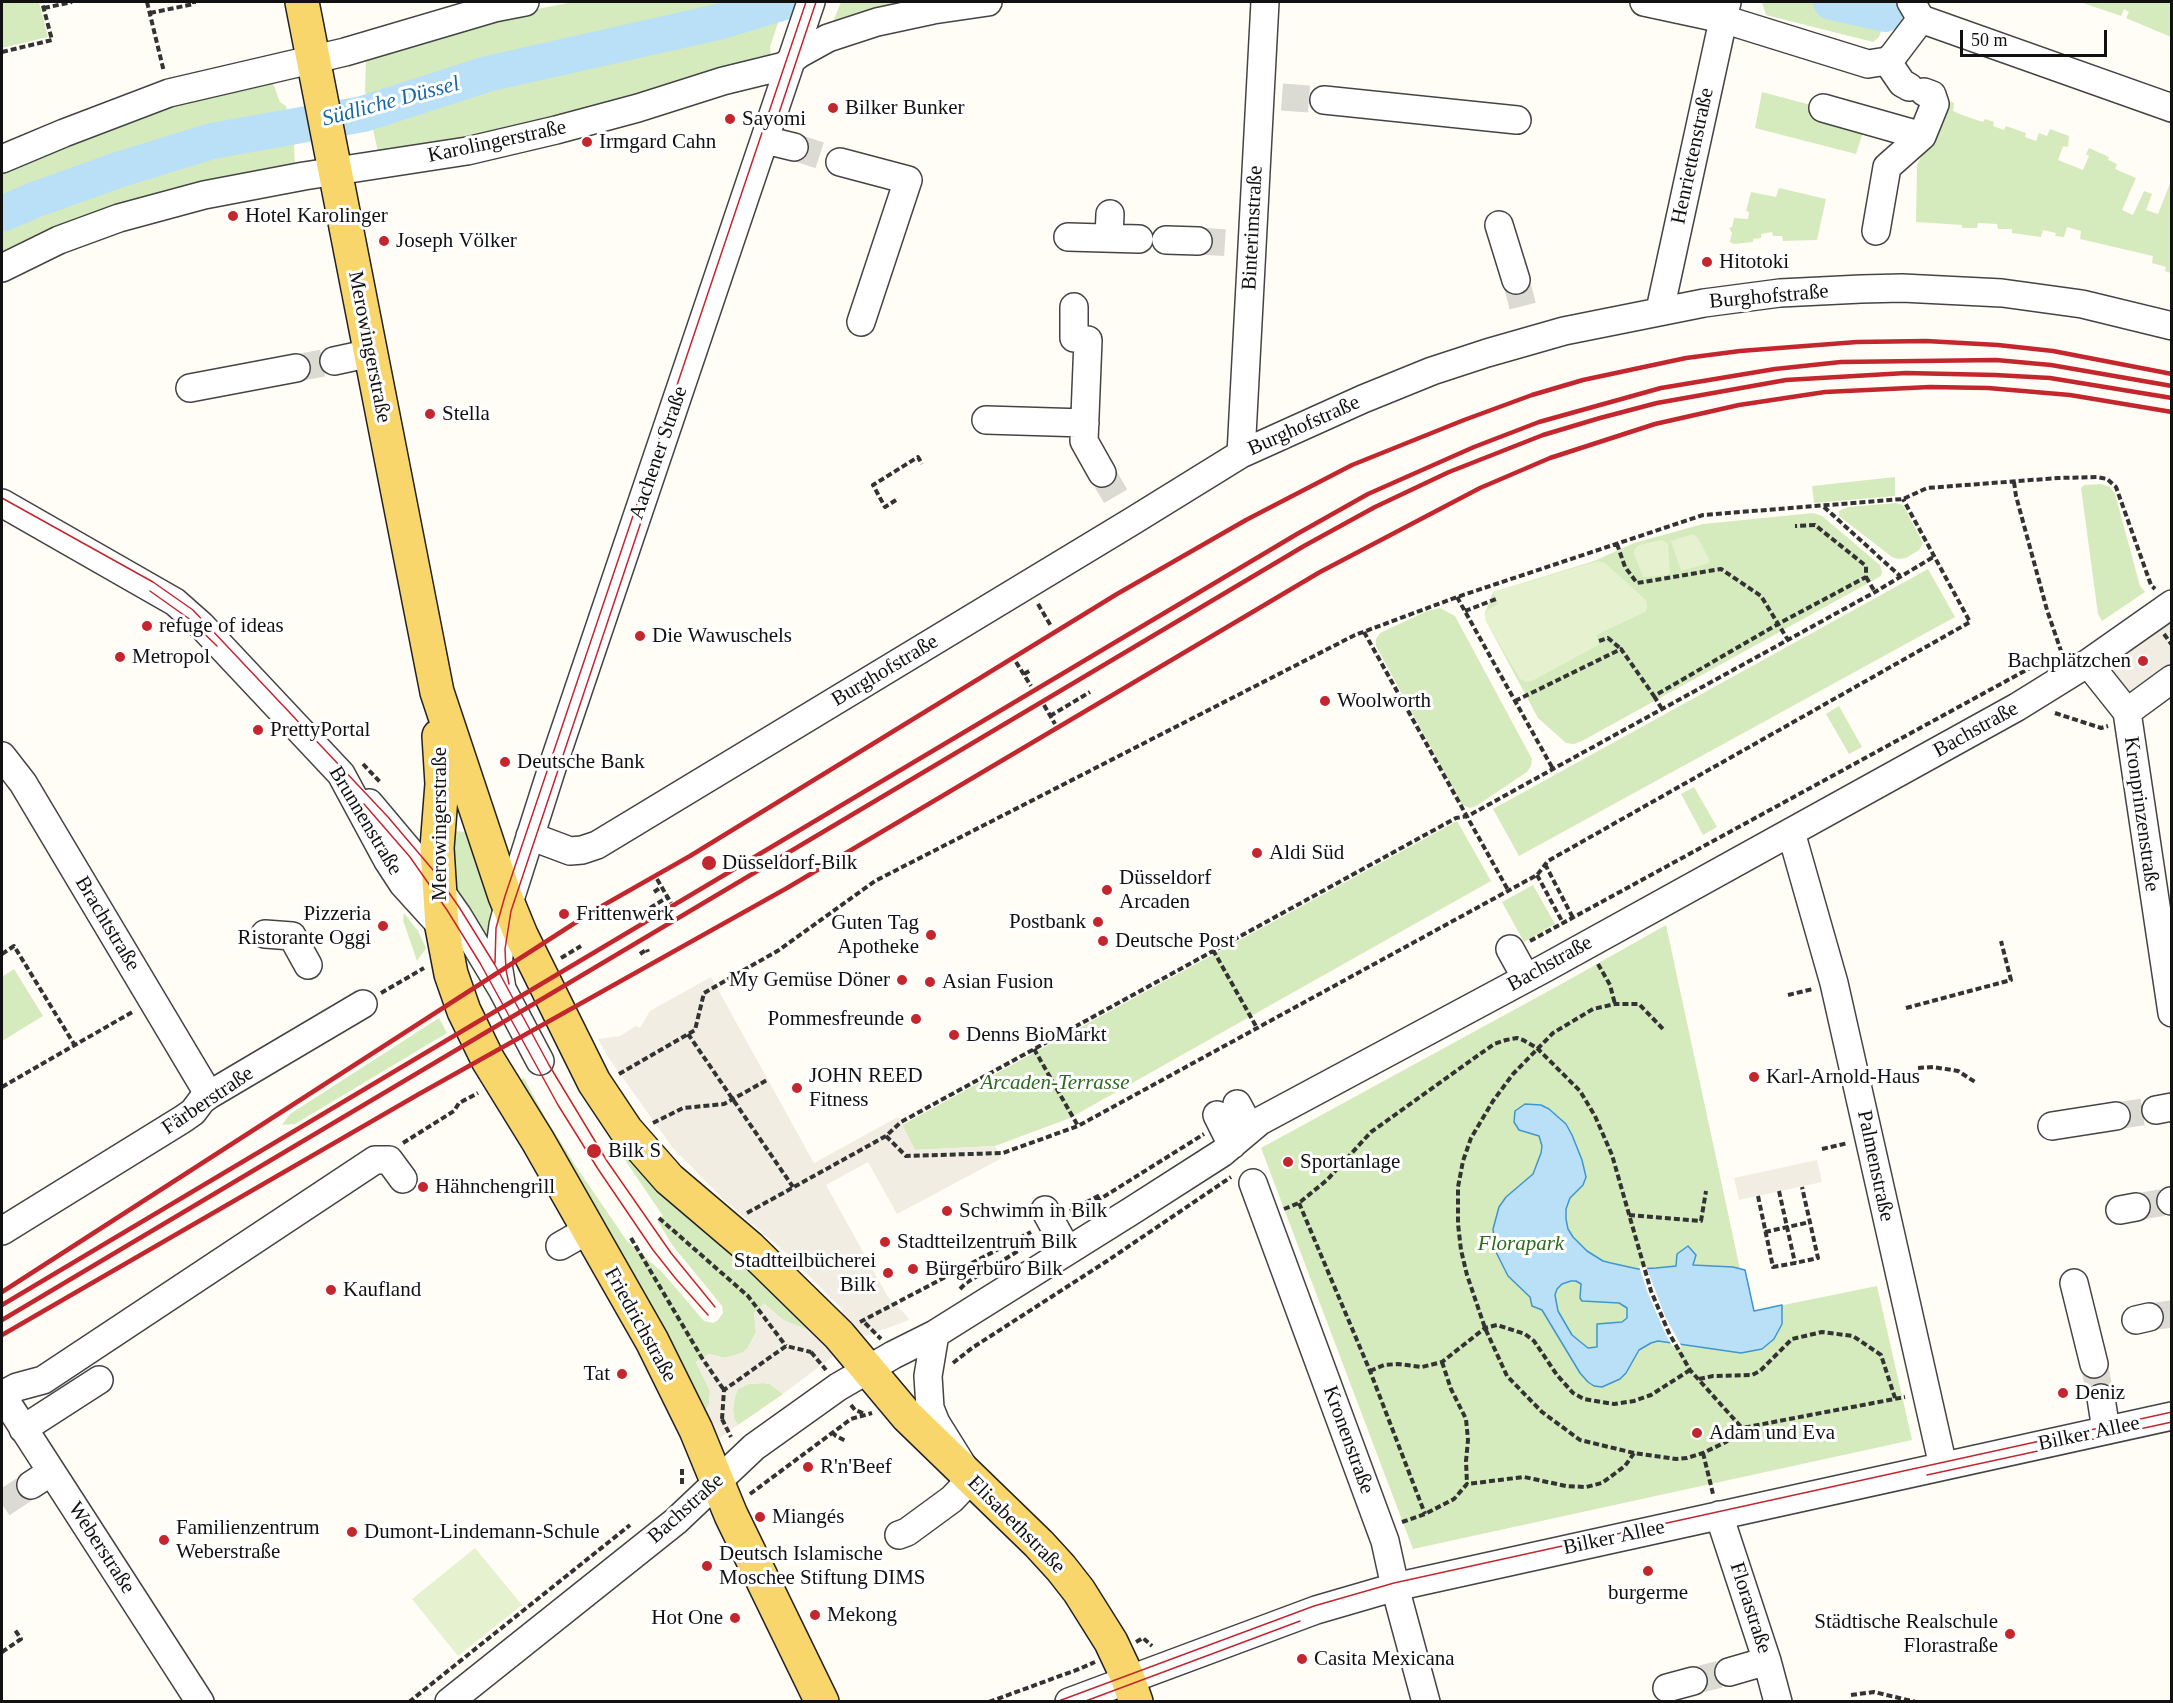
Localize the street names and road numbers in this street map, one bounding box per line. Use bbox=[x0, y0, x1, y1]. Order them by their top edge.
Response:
street label: Henriettenstraße bbox=[1666, 86, 1720, 226]
street label: Karolingerstraße bbox=[425, 115, 569, 169]
street label: Binterimstraße bbox=[1237, 165, 1269, 291]
street label: Merowingerstraße bbox=[342, 269, 396, 425]
street label: Burghofstraße bbox=[1708, 279, 1830, 315]
street label: Aachener Straße bbox=[624, 383, 694, 523]
street label: Burghofstraße bbox=[1244, 390, 1364, 462]
street label: Burghofstraße bbox=[827, 629, 943, 713]
street label: Bachstraße bbox=[1929, 696, 2023, 764]
street label: Kronprinzenstraße bbox=[2118, 735, 2164, 893]
street label: Merowingerstraße bbox=[427, 747, 453, 901]
street label: Brunnenstraße bbox=[323, 762, 407, 880]
street label: Brachtstraße bbox=[69, 872, 145, 976]
street label: Bachstraße bbox=[1503, 930, 1597, 998]
street label: Färberstraße bbox=[157, 1061, 259, 1141]
street label: Palmenstraße bbox=[1851, 1108, 1899, 1224]
street label: Friedrichstraße bbox=[598, 1263, 682, 1387]
street label: Kronenstraße bbox=[1317, 1383, 1379, 1497]
street label: Bilker Allee bbox=[2036, 1411, 2142, 1457]
street label: Bachstraße bbox=[643, 1468, 729, 1550]
street label: Elisabethstraße bbox=[962, 1471, 1070, 1579]
street label: Weberstraße bbox=[62, 1497, 140, 1599]
street label: Bilker Allee bbox=[1561, 1515, 1667, 1561]
street label: Florastraße bbox=[1723, 1559, 1777, 1657]

